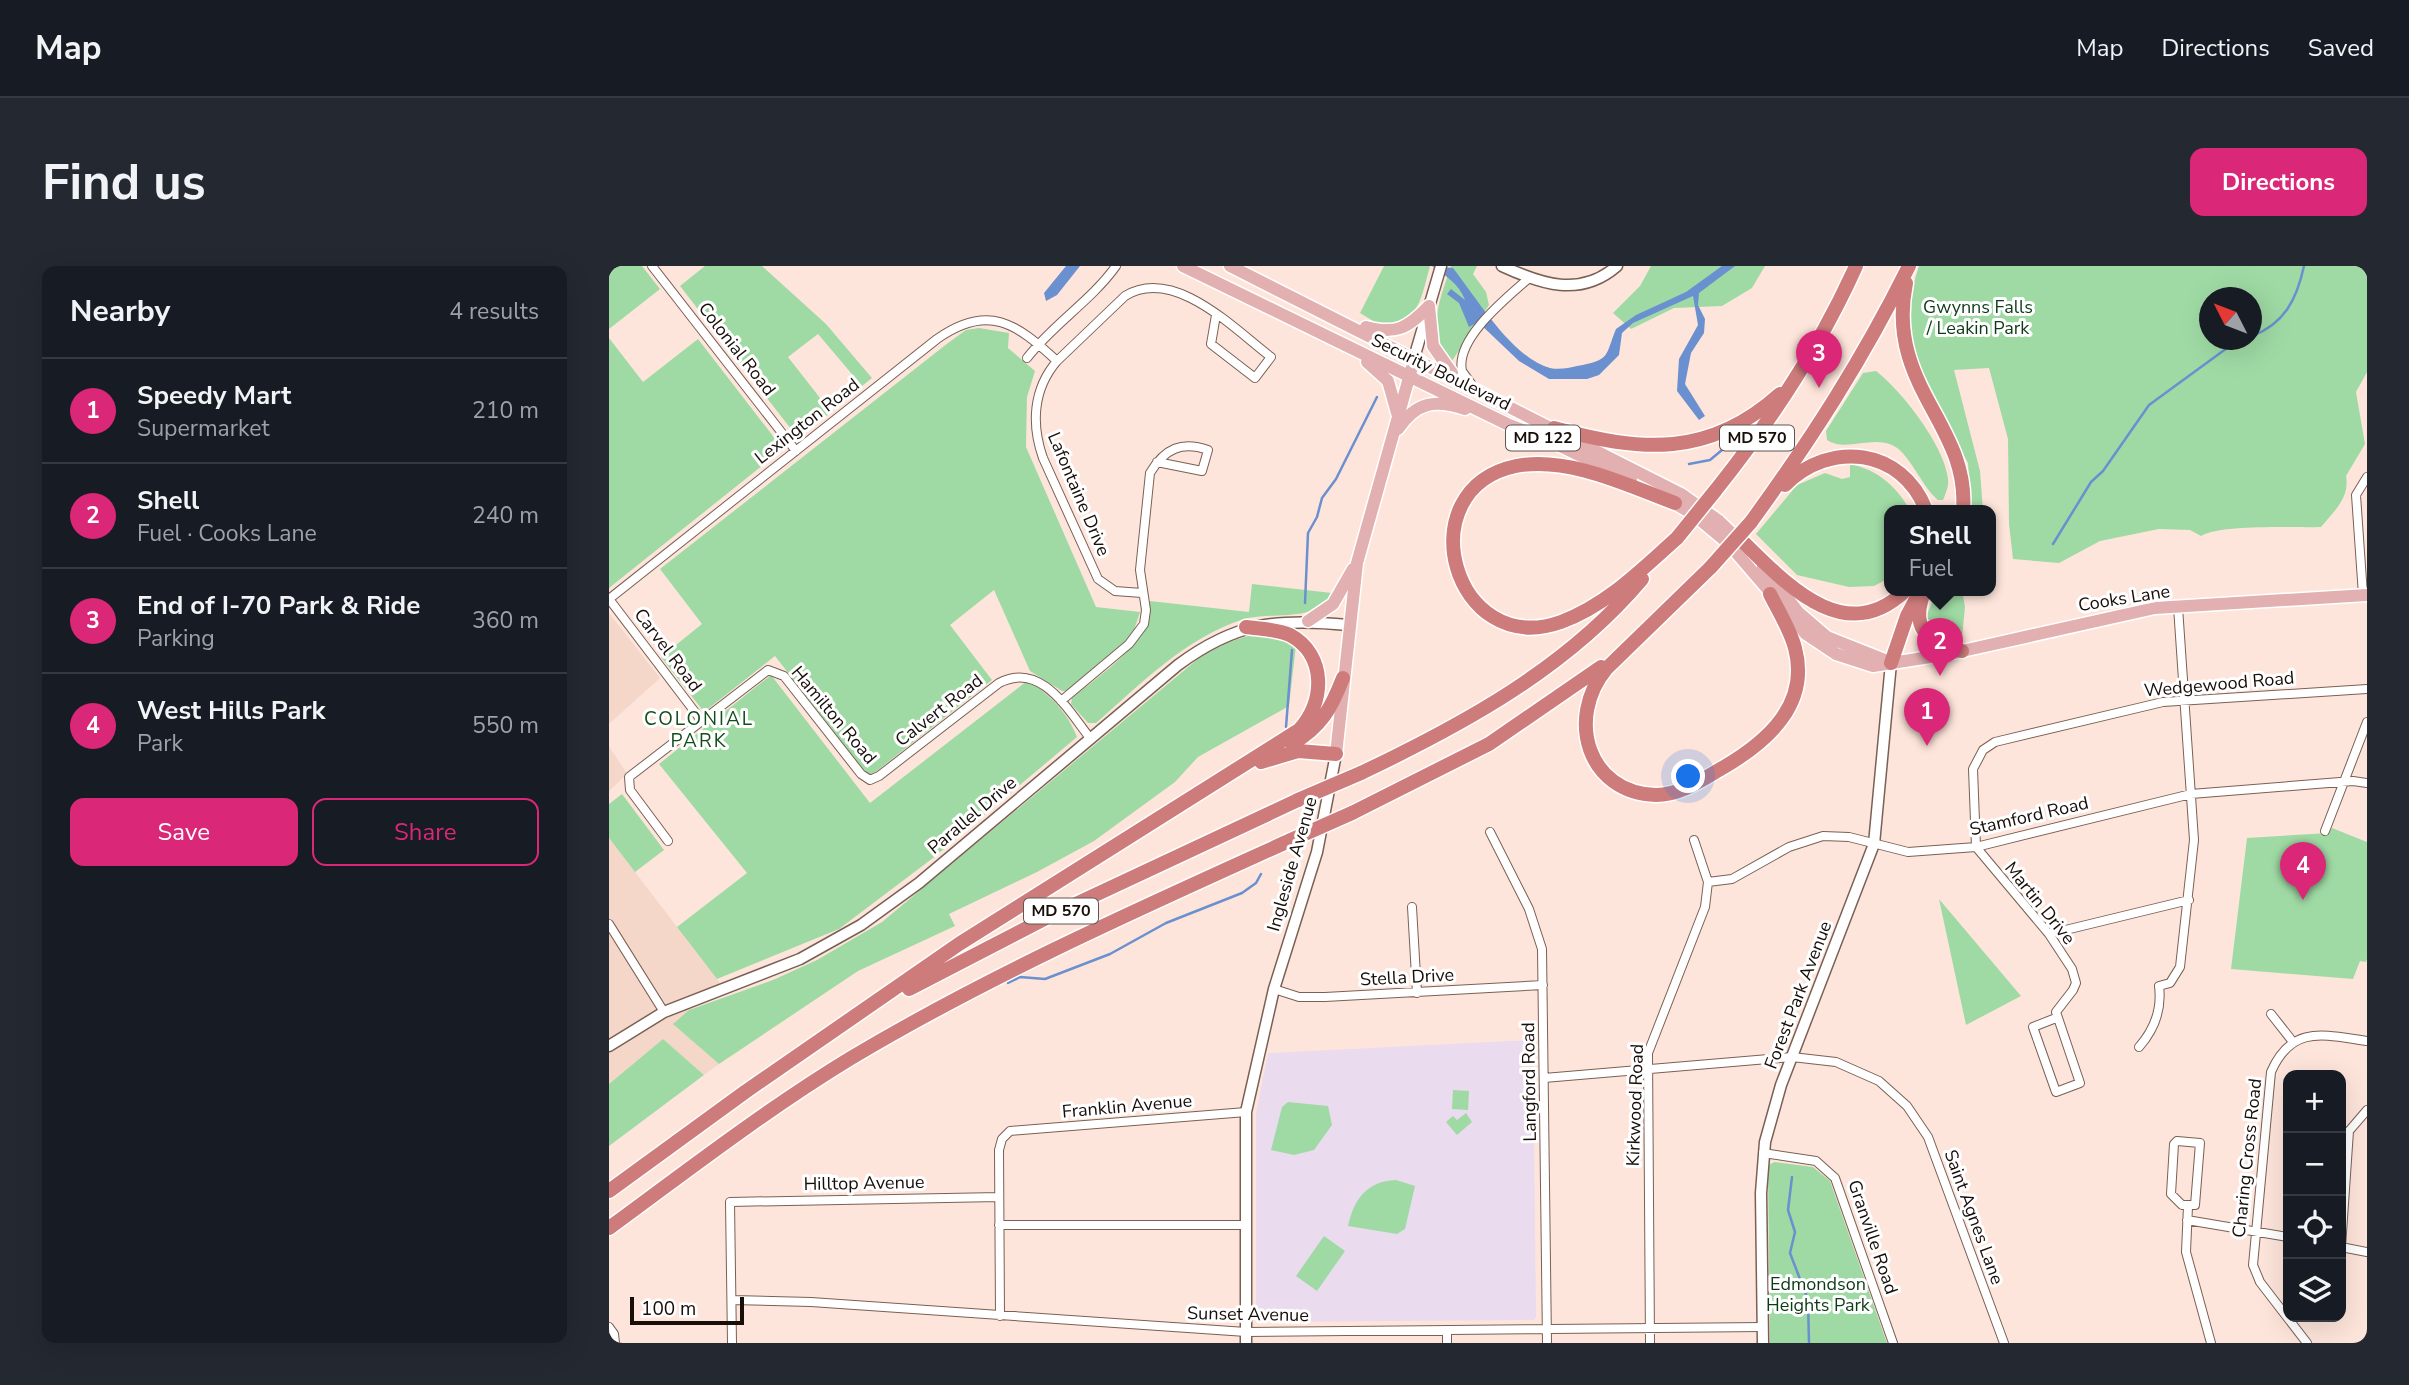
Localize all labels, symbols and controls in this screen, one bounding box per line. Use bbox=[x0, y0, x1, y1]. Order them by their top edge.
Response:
text: Map bbox=[35, 26, 102, 71]
text: Map bbox=[2076, 32, 2123, 64]
text: Directions bbox=[2161, 32, 2270, 64]
text: Saved bbox=[2308, 32, 2374, 64]
button: Directions bbox=[2190, 148, 2367, 216]
text: Find us bbox=[42, 149, 206, 216]
north arrow bbox=[2199, 287, 2262, 350]
text: Nearby bbox=[70, 291, 170, 332]
park label: Gwynns Falls / Leakin Park bbox=[1923, 295, 2033, 340]
text: 4 results bbox=[449, 296, 539, 327]
street label: Colonial Road bbox=[693, 297, 781, 401]
street label: Security Boulevard bbox=[1367, 328, 1515, 416]
pin: 3 bbox=[1796, 330, 1842, 388]
street label: Lexington Road bbox=[750, 373, 864, 469]
text: Speedy Mart bbox=[137, 378, 291, 413]
text: 1 bbox=[86, 395, 100, 426]
text: 210 m bbox=[472, 395, 539, 426]
text: Supermarket bbox=[137, 413, 270, 444]
road number: MD 122 bbox=[1506, 426, 1580, 450]
road number: MD 570 bbox=[1720, 426, 1794, 450]
street label: Lafontaine Drive bbox=[1042, 428, 1116, 560]
text: Shell bbox=[137, 483, 199, 518]
text: 2 bbox=[86, 500, 100, 531]
text: 240 m bbox=[472, 500, 539, 531]
popup bbox=[1884, 505, 1996, 596]
text: Fuel · Cooks Lane bbox=[137, 518, 317, 549]
text: Shell bbox=[1909, 518, 1971, 553]
text: Fuel bbox=[1909, 553, 1953, 584]
street label: Cooks Lane bbox=[2076, 579, 2172, 617]
text: End of I-70 Park & Ride bbox=[137, 588, 420, 623]
street label: Carvel Road bbox=[629, 603, 707, 697]
text: 3 bbox=[86, 605, 100, 636]
text: 360 m bbox=[472, 605, 539, 636]
pin: 2 bbox=[1917, 618, 1963, 676]
text: Parking bbox=[137, 623, 215, 654]
street label: Hamilton Road bbox=[786, 661, 882, 769]
street label: Wedgewood Road bbox=[2143, 665, 2295, 703]
street label: Calvert Road bbox=[890, 668, 988, 752]
pin: 1 bbox=[1904, 688, 1950, 746]
text: West Hills Park bbox=[137, 693, 326, 728]
district label: COLONIAL PARK bbox=[644, 706, 754, 754]
text: 4 bbox=[86, 710, 100, 741]
text: 550 m bbox=[472, 710, 539, 741]
text: Park bbox=[137, 728, 183, 759]
your location bbox=[1671, 759, 1705, 793]
street label: Parallel Drive bbox=[922, 771, 1022, 859]
street label: Stamford Road bbox=[1967, 791, 2091, 841]
street label: Ingleside Avenue bbox=[1261, 794, 1323, 934]
button: Save bbox=[70, 798, 298, 866]
button: Share bbox=[312, 798, 539, 866]
pin: 4 bbox=[2280, 842, 2326, 900]
street label: Martin Drive bbox=[1999, 857, 2081, 949]
road number: MD 570 bbox=[1024, 898, 1098, 924]
street label: Forest Park Avenue bbox=[1759, 918, 1837, 1072]
street label: Stella Drive bbox=[1359, 963, 1455, 991]
street label: Langford Road bbox=[1516, 1022, 1542, 1142]
street label: Kirkwood Road bbox=[1621, 1043, 1649, 1167]
map controls bbox=[2283, 1070, 2346, 1322]
button: + bbox=[2283, 1070, 2346, 1133]
street label: Charing Cross Road bbox=[2227, 1077, 2267, 1239]
street label: Franklin Avenue bbox=[1061, 1088, 1193, 1124]
button: − bbox=[2283, 1133, 2346, 1196]
street label: Saint Agnes Lane bbox=[1938, 1146, 2010, 1288]
street label: Hilltop Avenue bbox=[803, 1170, 925, 1196]
street label: Granville Road bbox=[1842, 1177, 1904, 1297]
button: locate bbox=[2283, 1196, 2346, 1259]
button: layers bbox=[2283, 1259, 2346, 1322]
park label: Edmondson Heights Park bbox=[1766, 1272, 1871, 1317]
scale bar bbox=[630, 1294, 744, 1326]
text: 100 m bbox=[641, 1296, 696, 1322]
street label: Sunset Avenue bbox=[1187, 1301, 1309, 1327]

